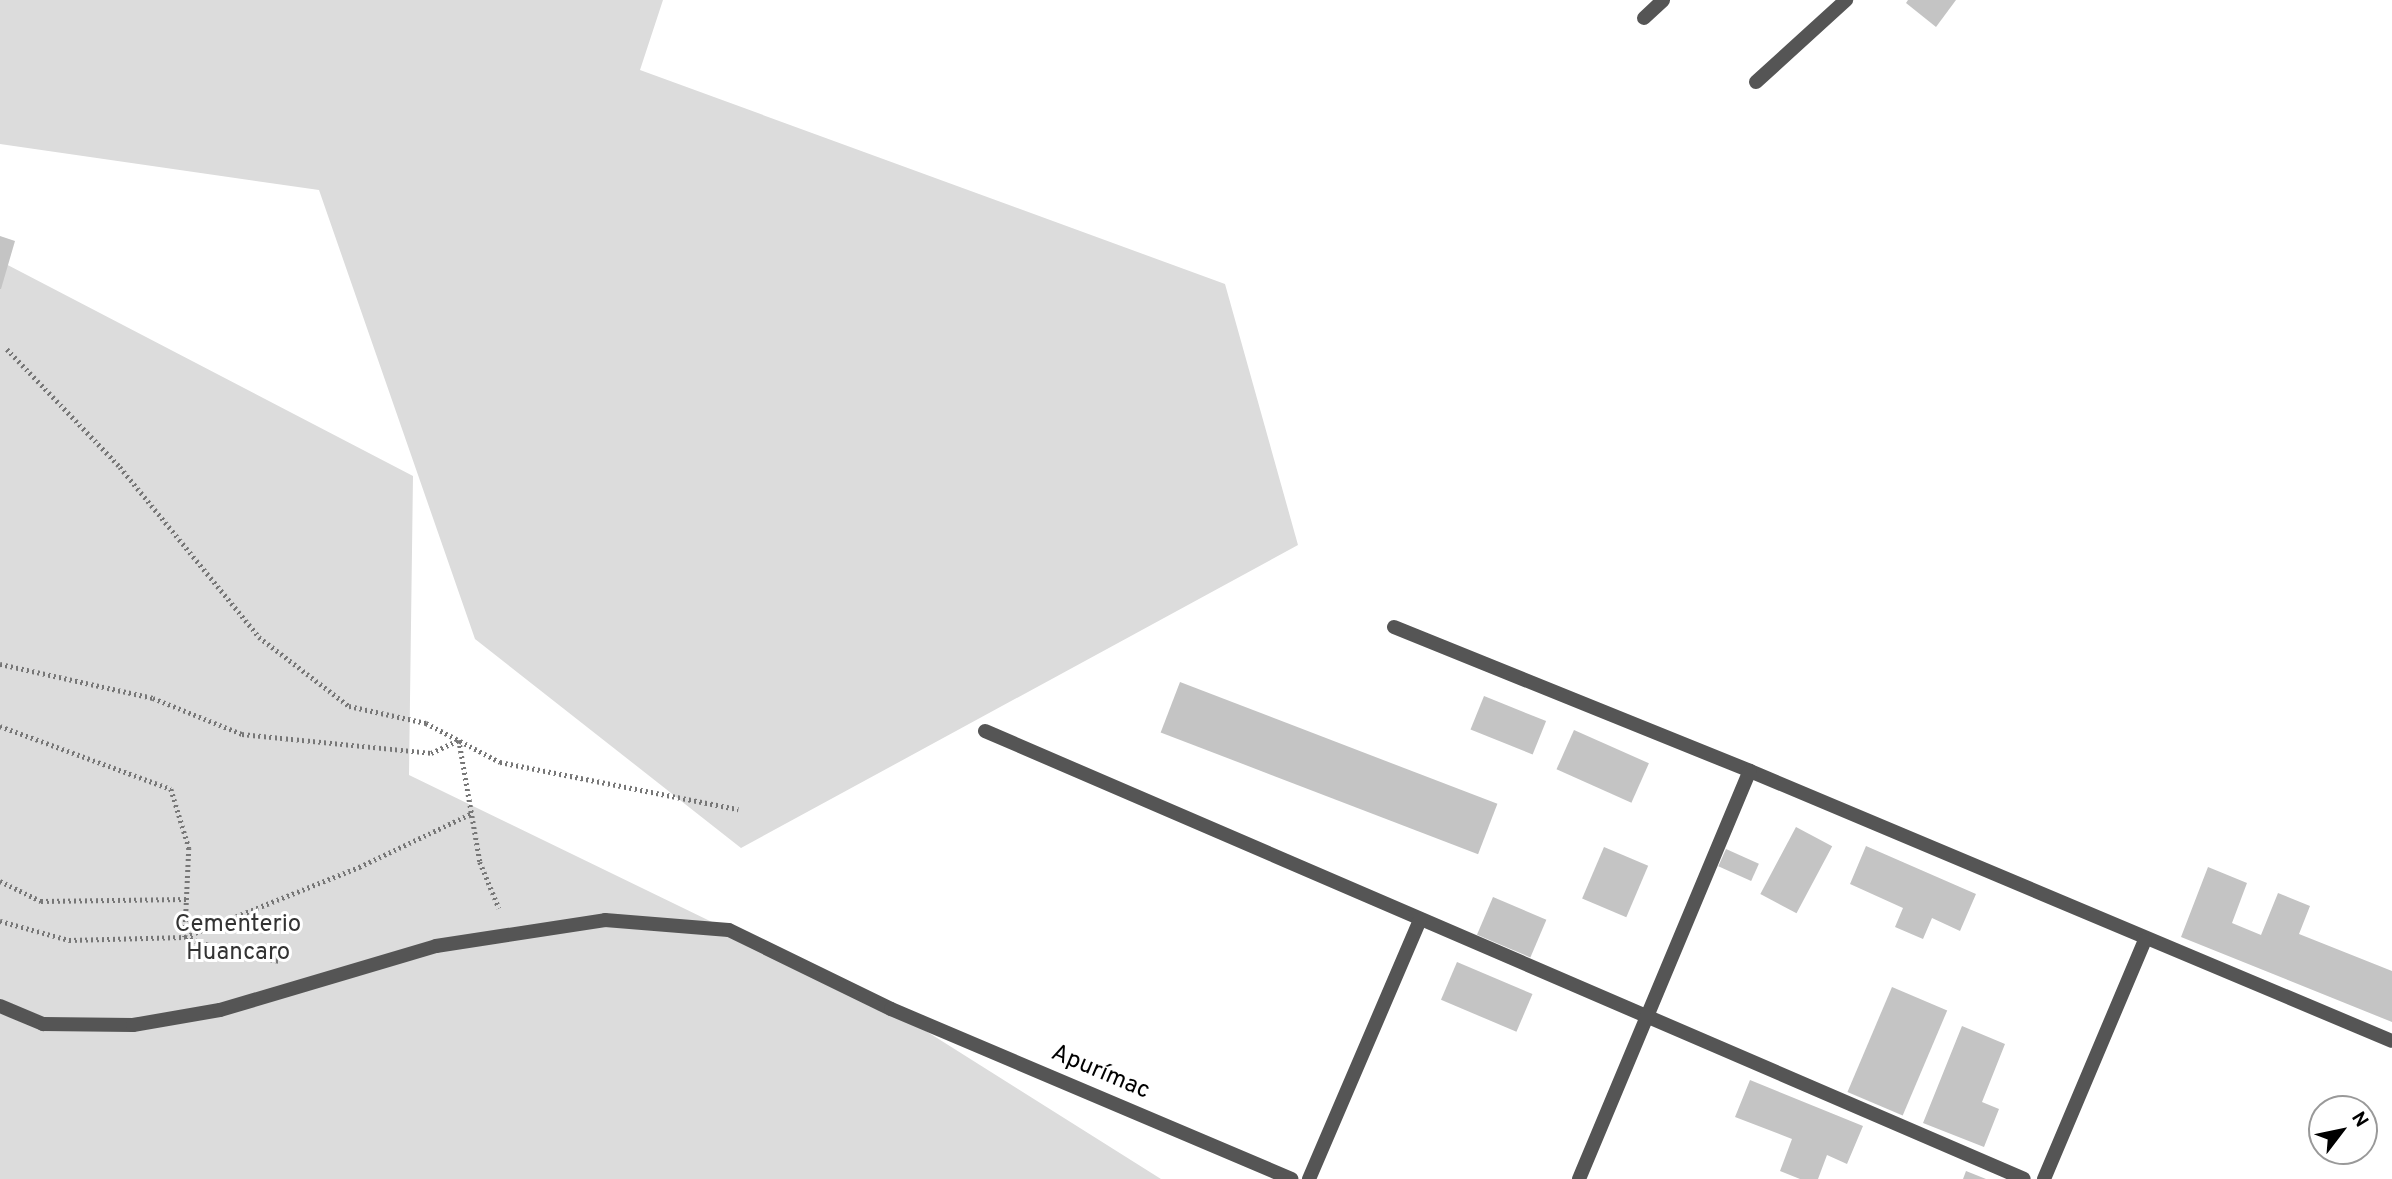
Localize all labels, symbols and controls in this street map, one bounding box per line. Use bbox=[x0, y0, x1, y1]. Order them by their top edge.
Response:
park label: Cementerio Huancaro bbox=[175, 912, 301, 968]
street label: Apurímac bbox=[1046, 1039, 1154, 1107]
north arrow bbox=[2308, 1095, 2378, 1165]
text: N bbox=[2345, 1108, 2373, 1132]

